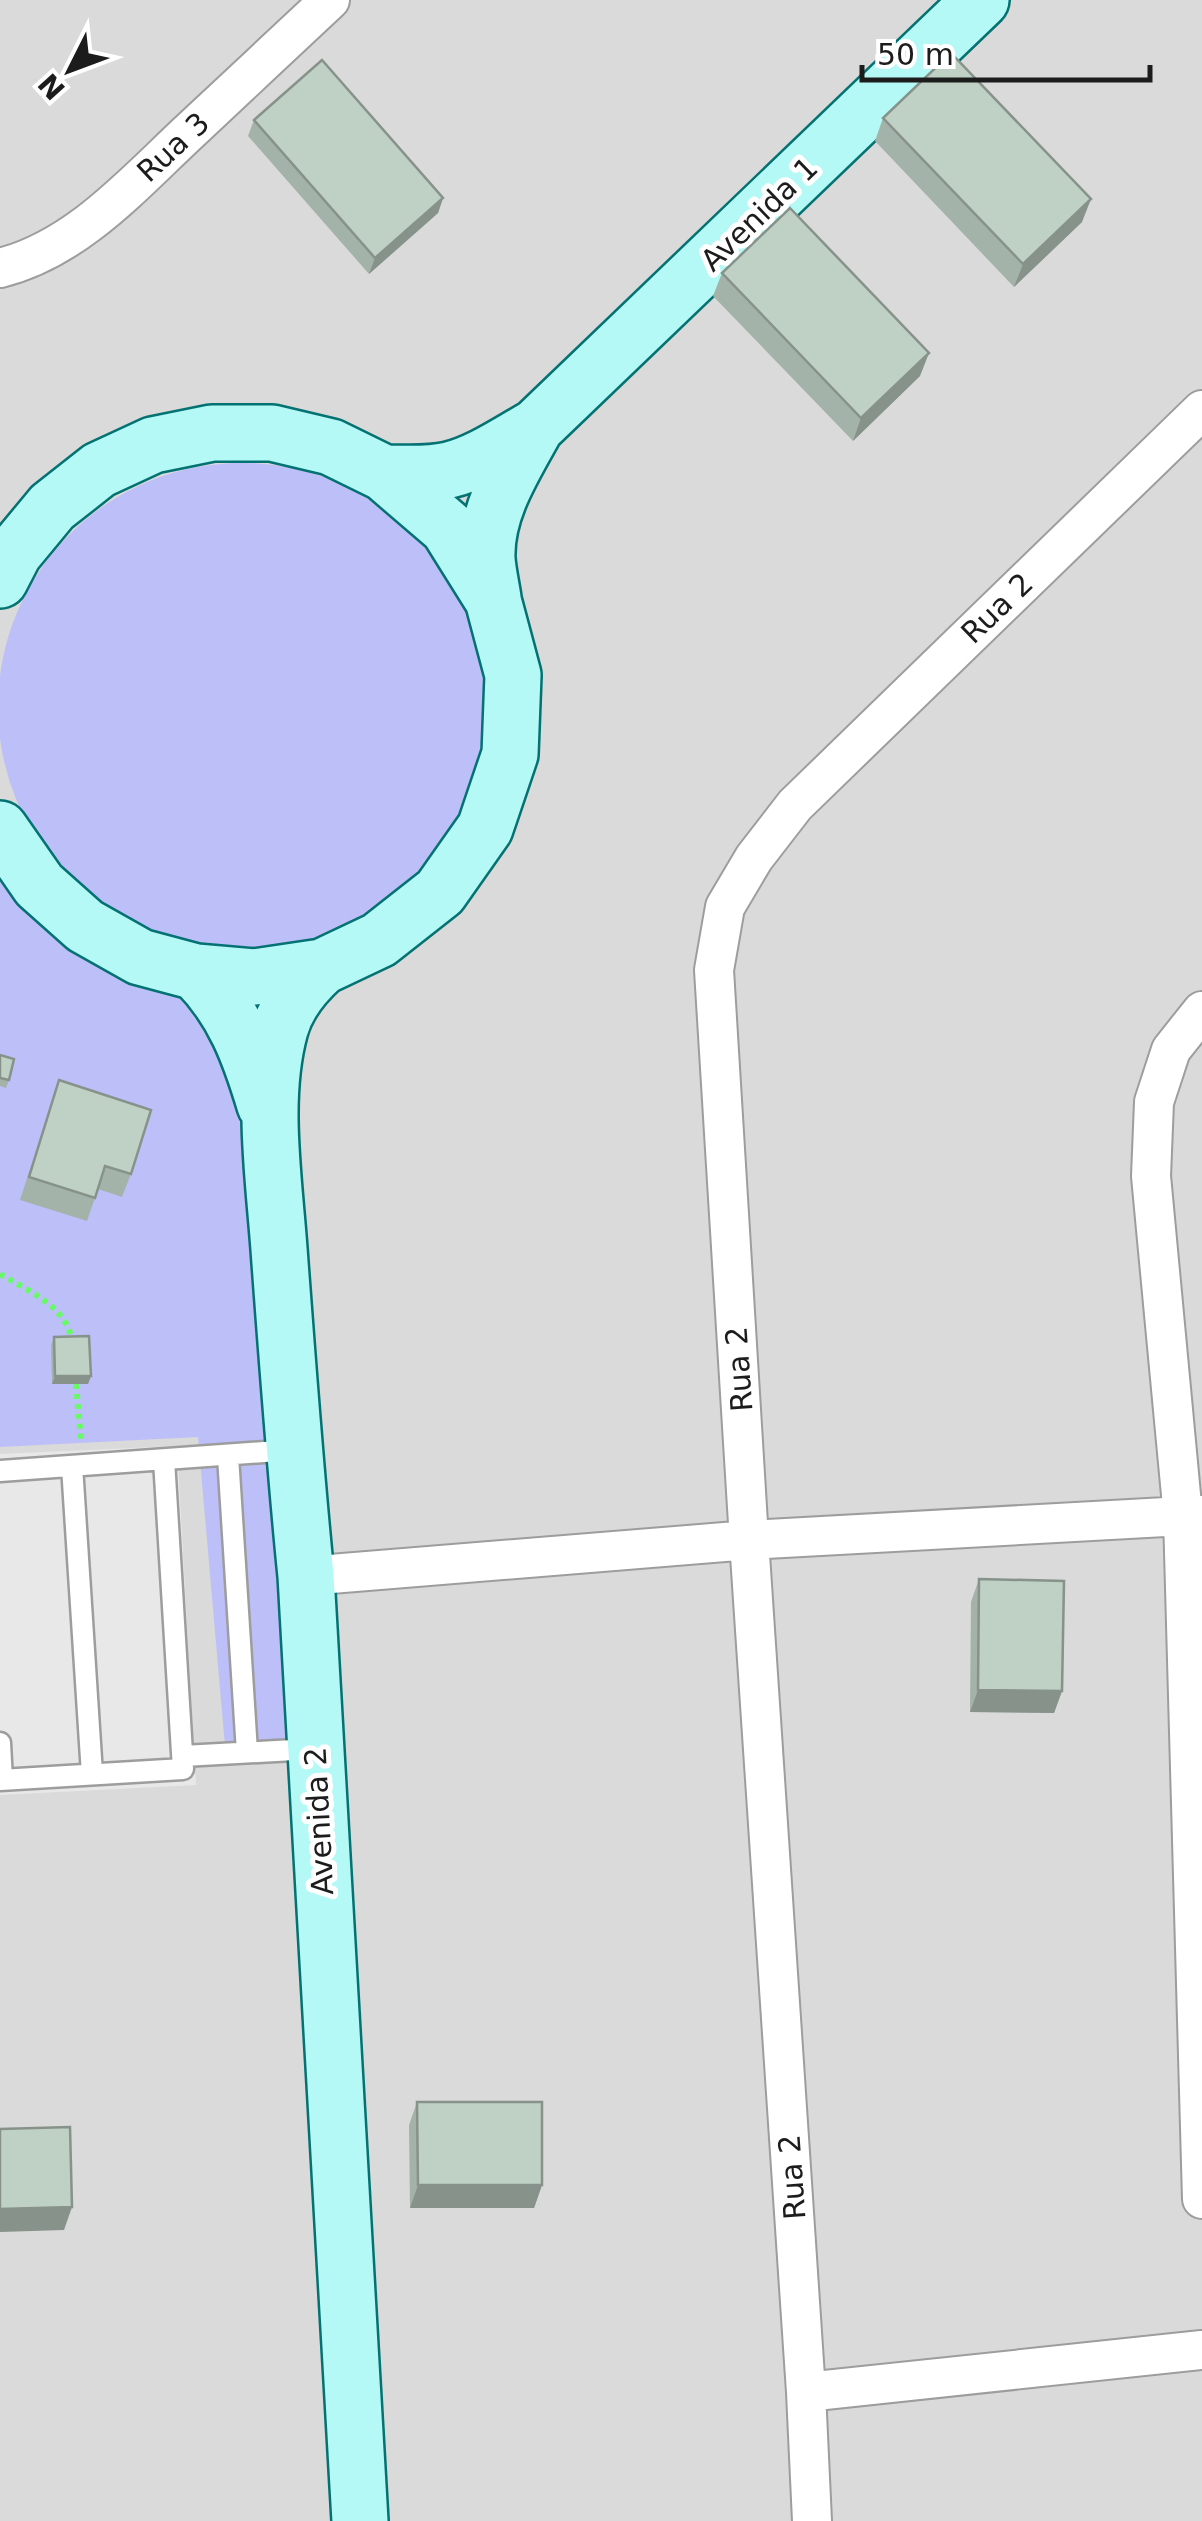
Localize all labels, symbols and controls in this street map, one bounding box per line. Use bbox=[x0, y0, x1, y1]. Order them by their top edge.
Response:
north arrow bbox=[20, 20, 120, 120]
scale bar bbox=[862, 20, 1150, 82]
text: 50 m bbox=[877, 37, 954, 72]
text: N bbox=[32, 67, 72, 106]
street label: Rua 3 bbox=[130, 105, 216, 189]
street label: Avenida 1 bbox=[693, 150, 825, 278]
street label: Rua 2 bbox=[954, 566, 1040, 650]
street label: Rua 2 bbox=[719, 1325, 759, 1413]
street label: Avenida 2 bbox=[298, 1746, 340, 1896]
street label: Rua 2 bbox=[772, 2133, 812, 2221]

